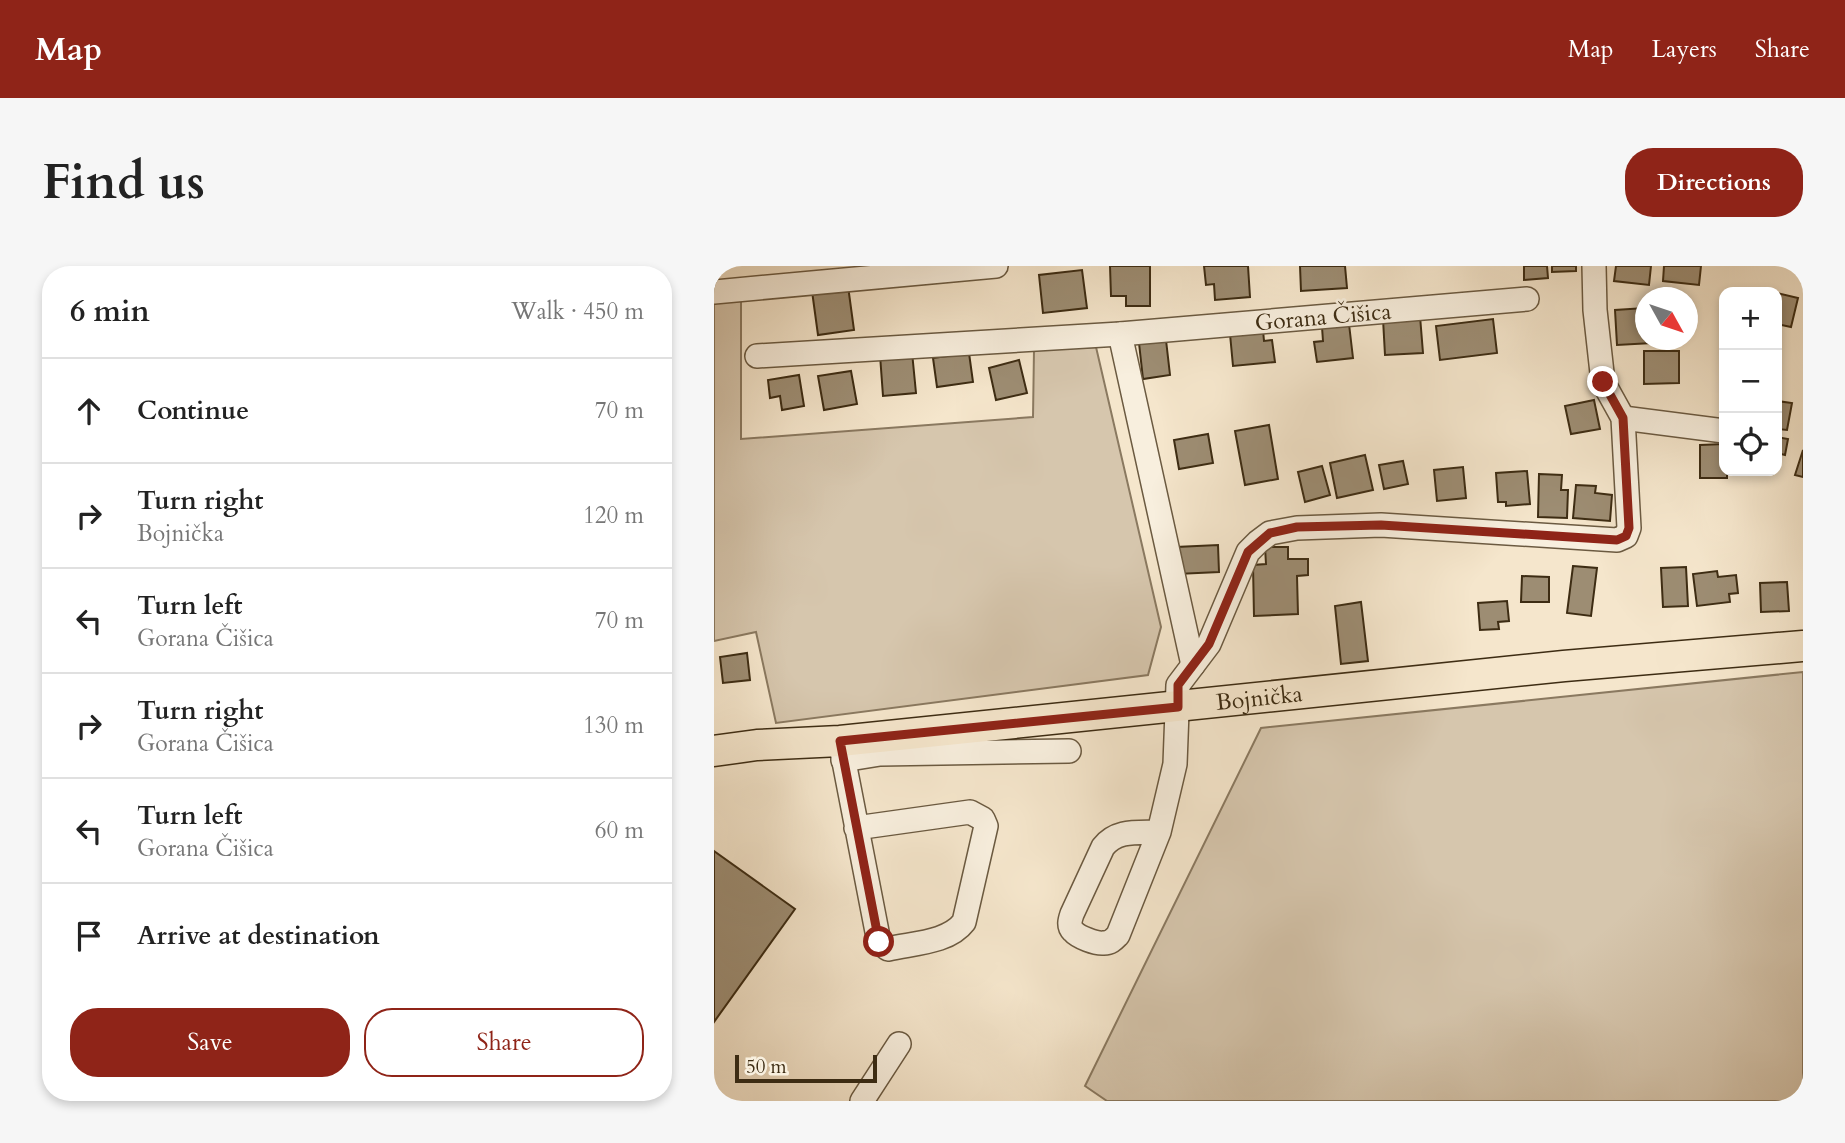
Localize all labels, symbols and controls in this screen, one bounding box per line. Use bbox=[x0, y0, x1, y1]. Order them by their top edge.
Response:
text: Map bbox=[35, 27, 102, 72]
text: Map bbox=[1568, 33, 1614, 66]
text: Layers bbox=[1652, 33, 1717, 66]
text: Share bbox=[1755, 33, 1810, 66]
button: Directions bbox=[1625, 148, 1803, 217]
text: Find us bbox=[42, 149, 205, 216]
north arrow bbox=[1635, 287, 1698, 350]
map controls bbox=[1719, 287, 1782, 476]
button: + bbox=[1719, 287, 1782, 350]
text: 6 min bbox=[70, 291, 150, 332]
street label: Gorana Čišica bbox=[1253, 295, 1393, 338]
text: Walk · 450 m bbox=[511, 296, 644, 327]
button: − bbox=[1719, 350, 1782, 413]
route end bbox=[1587, 366, 1618, 397]
icon: ahead bbox=[70, 392, 108, 430]
text: Continue bbox=[137, 393, 249, 428]
text: 70 m bbox=[595, 395, 644, 426]
button: locate bbox=[1719, 413, 1782, 476]
text: Turn right bbox=[137, 483, 264, 518]
icon: right bbox=[70, 497, 108, 535]
text: 120 m bbox=[583, 500, 644, 531]
text: Bojnička bbox=[137, 518, 224, 549]
text: Turn left bbox=[137, 588, 242, 623]
icon: left bbox=[70, 602, 108, 640]
text: 70 m bbox=[595, 605, 644, 636]
text: Gorana Čišica bbox=[137, 623, 274, 654]
street label: Bojnička bbox=[1214, 678, 1304, 717]
text: Turn right bbox=[137, 693, 264, 728]
icon: right bbox=[70, 707, 108, 745]
text: 130 m bbox=[583, 710, 644, 741]
text: Gorana Čišica bbox=[137, 728, 274, 759]
text: Turn left bbox=[137, 798, 242, 833]
icon: left bbox=[70, 812, 108, 850]
text: 60 m bbox=[595, 815, 644, 846]
text: Gorana Čišica bbox=[137, 833, 274, 864]
icon: arrive bbox=[70, 917, 108, 955]
text: Arrive at destination bbox=[137, 918, 380, 953]
route start bbox=[863, 926, 894, 957]
button: Save bbox=[70, 1008, 350, 1077]
button: Share bbox=[364, 1008, 644, 1077]
scale bar bbox=[735, 1052, 877, 1084]
text: 50 m bbox=[746, 1054, 787, 1080]

